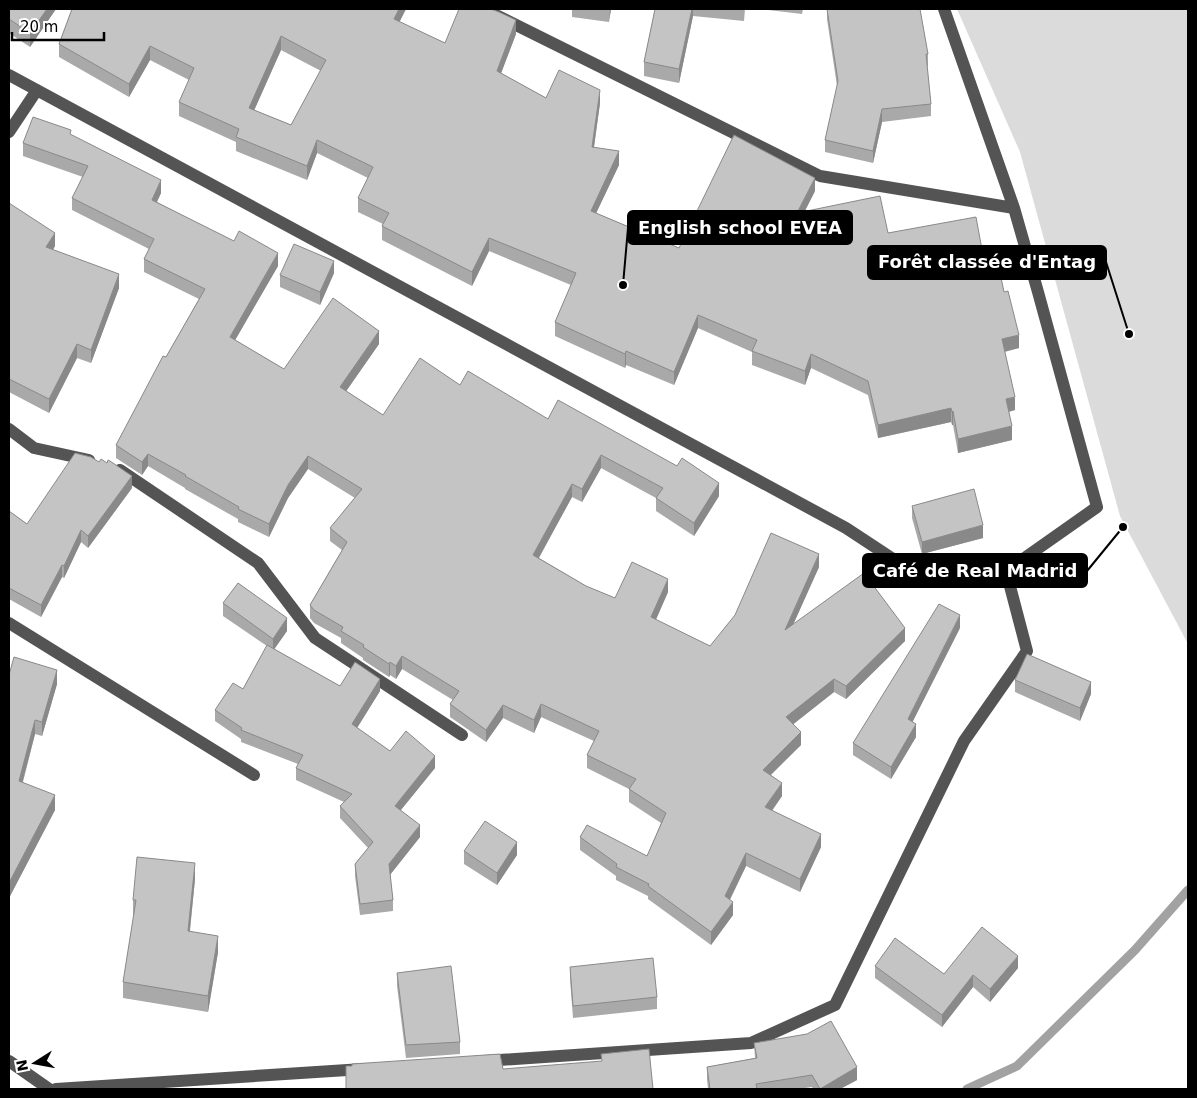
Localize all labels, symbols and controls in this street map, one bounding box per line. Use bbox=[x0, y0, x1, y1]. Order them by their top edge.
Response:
scale bar bbox=[12, 10, 105, 42]
text: 20 m bbox=[20, 18, 58, 36]
callout: English school EVEA bbox=[628, 211, 852, 244]
text: English school EVEA bbox=[638, 217, 842, 238]
callout: Forêt classée d'Entag bbox=[868, 246, 1106, 279]
text: Forêt classée d'Entag bbox=[878, 251, 1096, 272]
callout: Café de Real Madrid bbox=[863, 554, 1087, 587]
text: Café de Real Madrid bbox=[873, 560, 1077, 581]
north arrow bbox=[10, 1038, 60, 1088]
text: N bbox=[13, 1058, 31, 1073]

